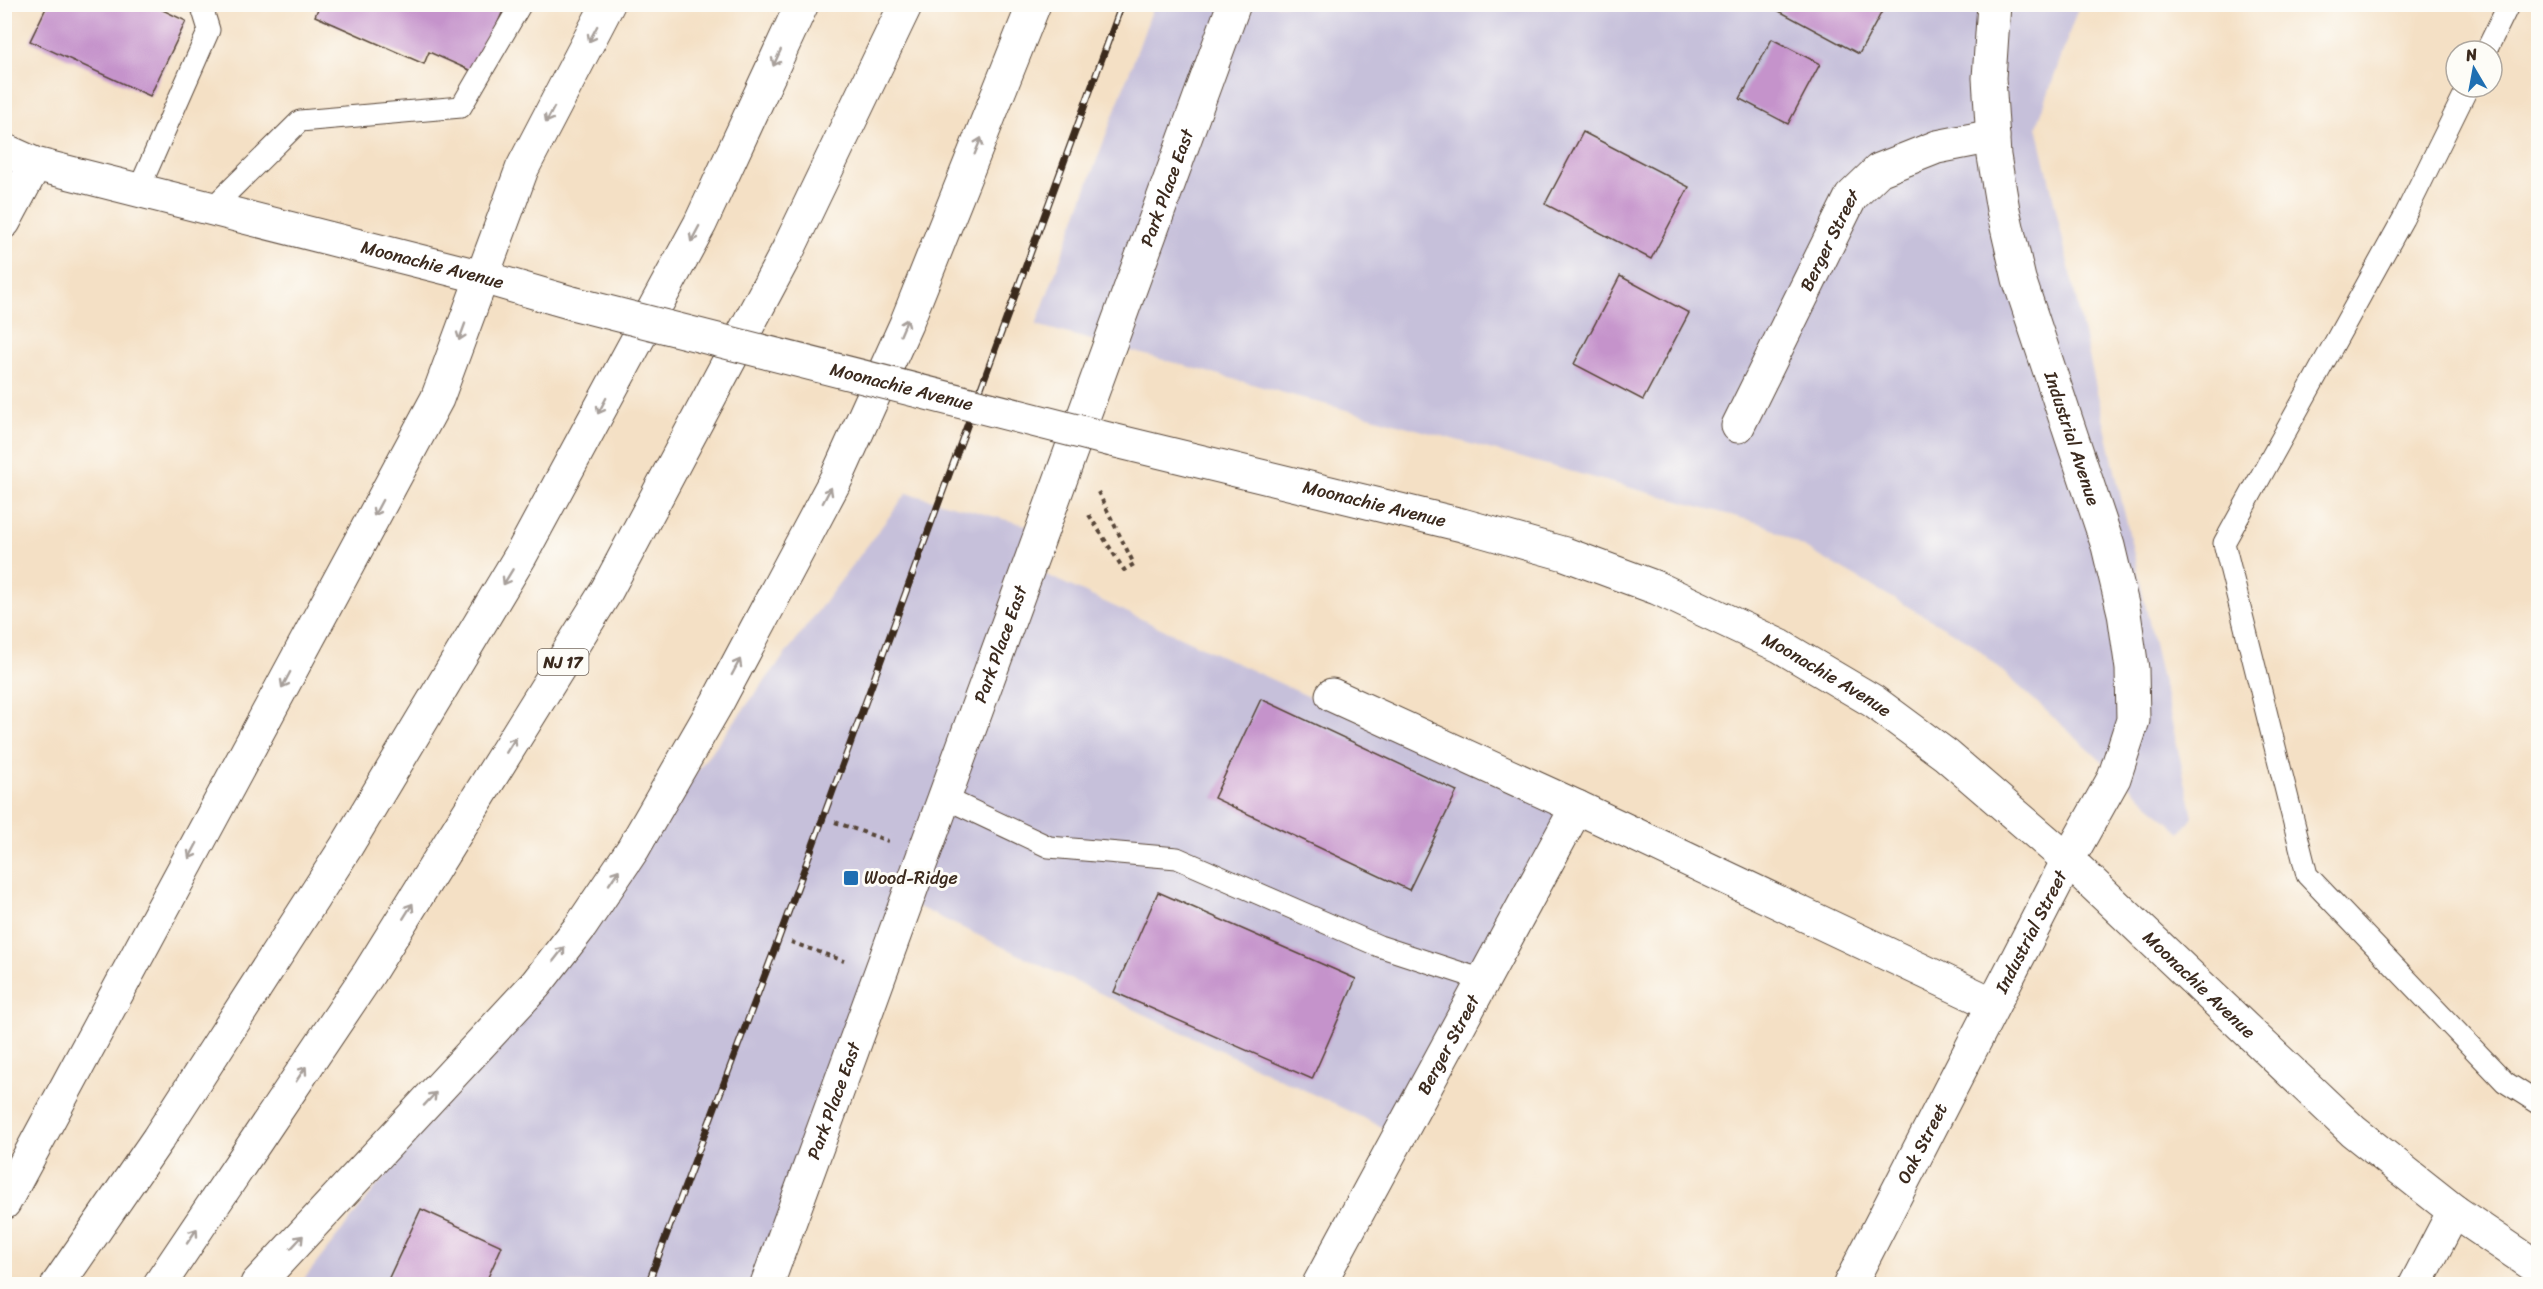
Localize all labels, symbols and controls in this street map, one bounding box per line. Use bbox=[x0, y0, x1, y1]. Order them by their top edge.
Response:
one-way arrow bbox=[587, 24, 598, 42]
north arrow bbox=[2444, 39, 2504, 99]
text: N bbox=[2463, 39, 2480, 70]
one-way arrow bbox=[771, 48, 782, 66]
one-way arrow bbox=[544, 105, 555, 123]
street label: Park Place East bbox=[1131, 124, 1203, 251]
one-way arrow bbox=[973, 137, 984, 156]
street label: Berger Street bbox=[1791, 180, 1868, 297]
one-way arrow bbox=[689, 225, 700, 243]
street label: Moonachie Avenue bbox=[357, 231, 508, 299]
one-way arrow bbox=[899, 318, 910, 336]
one-way arrow bbox=[455, 322, 466, 341]
street label: Moonachie Avenue bbox=[827, 353, 977, 420]
street label: Industrial Avenue bbox=[2035, 366, 2110, 510]
one-way arrow bbox=[596, 397, 608, 414]
street label: Moonachie Avenue bbox=[1299, 471, 1449, 537]
one-way arrow bbox=[821, 487, 833, 504]
one-way arrow bbox=[372, 499, 384, 516]
one-way arrow bbox=[502, 568, 514, 585]
street label: Park Place East bbox=[964, 580, 1037, 708]
street label: Moonachie Avenue bbox=[1756, 624, 1899, 726]
road number: NJ 17 bbox=[538, 649, 588, 675]
one-way arrow bbox=[731, 659, 742, 677]
one-way arrow bbox=[280, 670, 291, 688]
one-way arrow bbox=[505, 738, 517, 754]
one-way arrow bbox=[187, 842, 198, 860]
place label: Wood-Ridge bbox=[864, 862, 958, 894]
street label: Industrial Street bbox=[1986, 864, 2076, 1000]
one-way arrow bbox=[608, 869, 620, 886]
marker: Wood-Ridge bbox=[842, 869, 860, 887]
one-way arrow bbox=[402, 903, 414, 920]
street label: Moonachie Avenue bbox=[2135, 923, 2263, 1047]
one-way arrow bbox=[553, 946, 566, 962]
street label: Berger Street bbox=[1408, 988, 1489, 1101]
street label: Park Place East bbox=[798, 1037, 870, 1164]
one-way arrow bbox=[295, 1066, 307, 1083]
one-way arrow bbox=[423, 1092, 437, 1107]
street label: Oak Street bbox=[1888, 1097, 1957, 1190]
one-way arrow bbox=[186, 1228, 198, 1245]
one-way arrow bbox=[290, 1234, 304, 1249]

